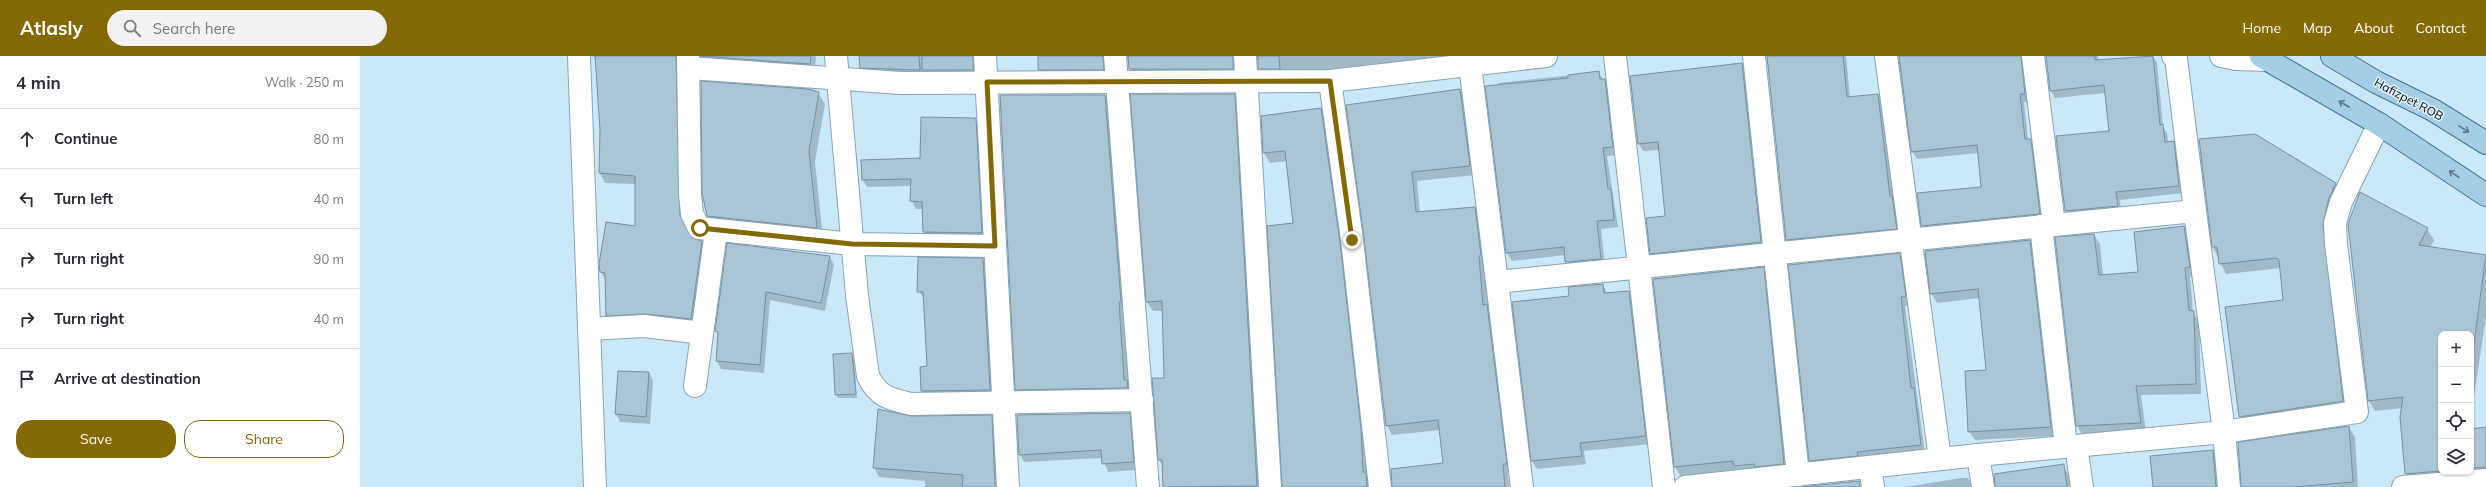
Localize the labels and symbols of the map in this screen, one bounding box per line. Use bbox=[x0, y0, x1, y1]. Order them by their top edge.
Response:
street label: Hafizpet ROB bbox=[2372, 74, 2446, 124]
one-way arrow bbox=[2338, 99, 2350, 107]
one-way arrow bbox=[2458, 126, 2470, 134]
one-way arrow bbox=[2448, 169, 2459, 178]
route start bbox=[691, 219, 709, 237]
route end bbox=[1343, 231, 1361, 249]

